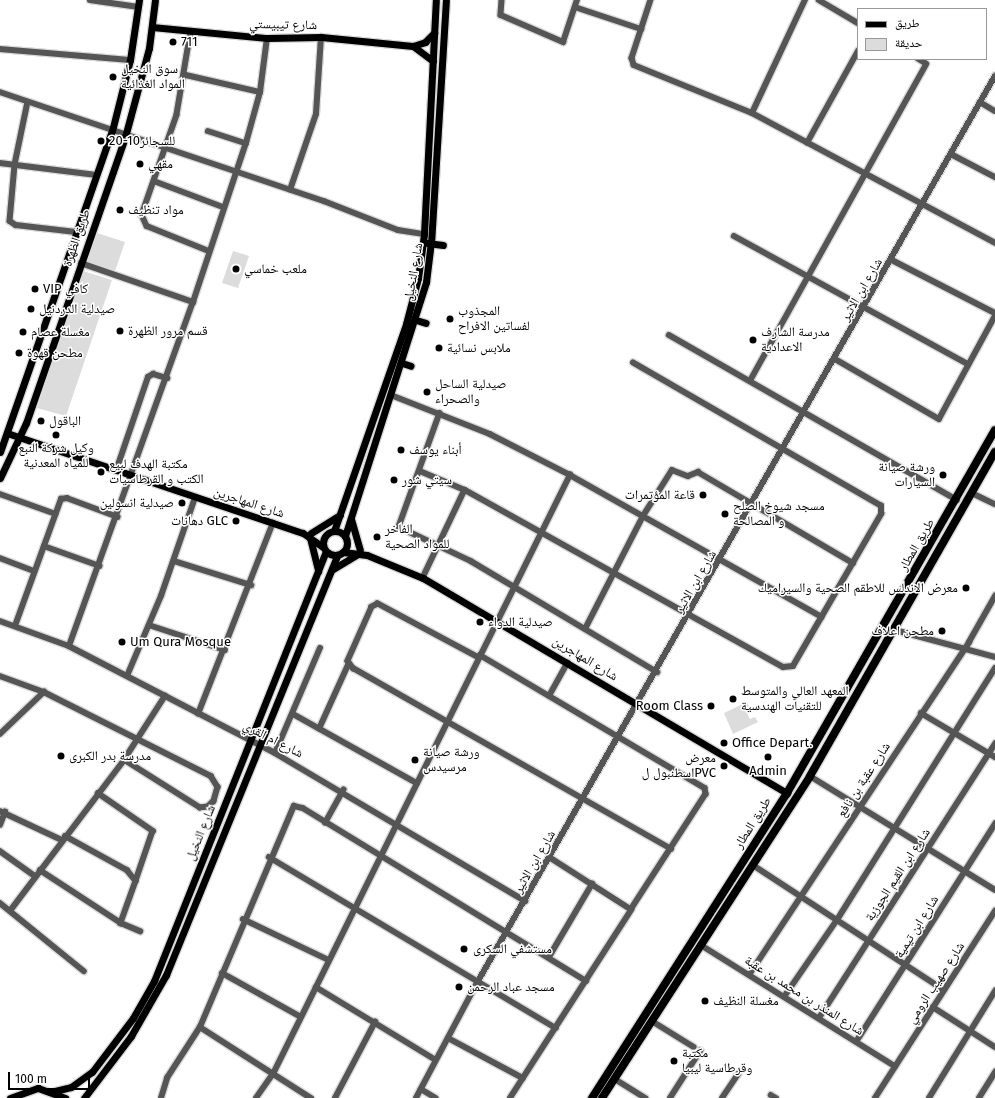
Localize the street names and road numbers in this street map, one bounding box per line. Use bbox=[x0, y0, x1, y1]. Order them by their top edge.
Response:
street label: شارع تيبيستي bbox=[249, 17, 317, 33]
street label: طريق الظهرة bbox=[60, 207, 94, 269]
street label: شارع النخيل bbox=[401, 242, 427, 302]
street label: شارع ابن الاثير bbox=[838, 256, 886, 324]
street label: شارع المهاجرين bbox=[212, 484, 286, 522]
street label: طريق المطار bbox=[896, 516, 938, 574]
street label: شارع ابن الاثير bbox=[672, 548, 720, 616]
street label: شارع المهاجرين bbox=[550, 633, 620, 685]
street label: شارع ام القري bbox=[240, 718, 306, 762]
street label: شارع عقبة بن نافع bbox=[834, 740, 894, 820]
street label: طريق المطار bbox=[731, 794, 775, 852]
street label: شارع النخيل bbox=[183, 803, 219, 863]
street label: شارع ابن القيم الجوزية bbox=[862, 826, 934, 924]
street label: شارع ابن الاثير bbox=[511, 828, 559, 896]
street label: شارع ابن تيمية bbox=[892, 893, 942, 961]
street label: شارع صهيب الرومي bbox=[904, 939, 968, 1027]
street label: شارع المنذر بن محمد بن عقبة bbox=[741, 953, 867, 1039]

